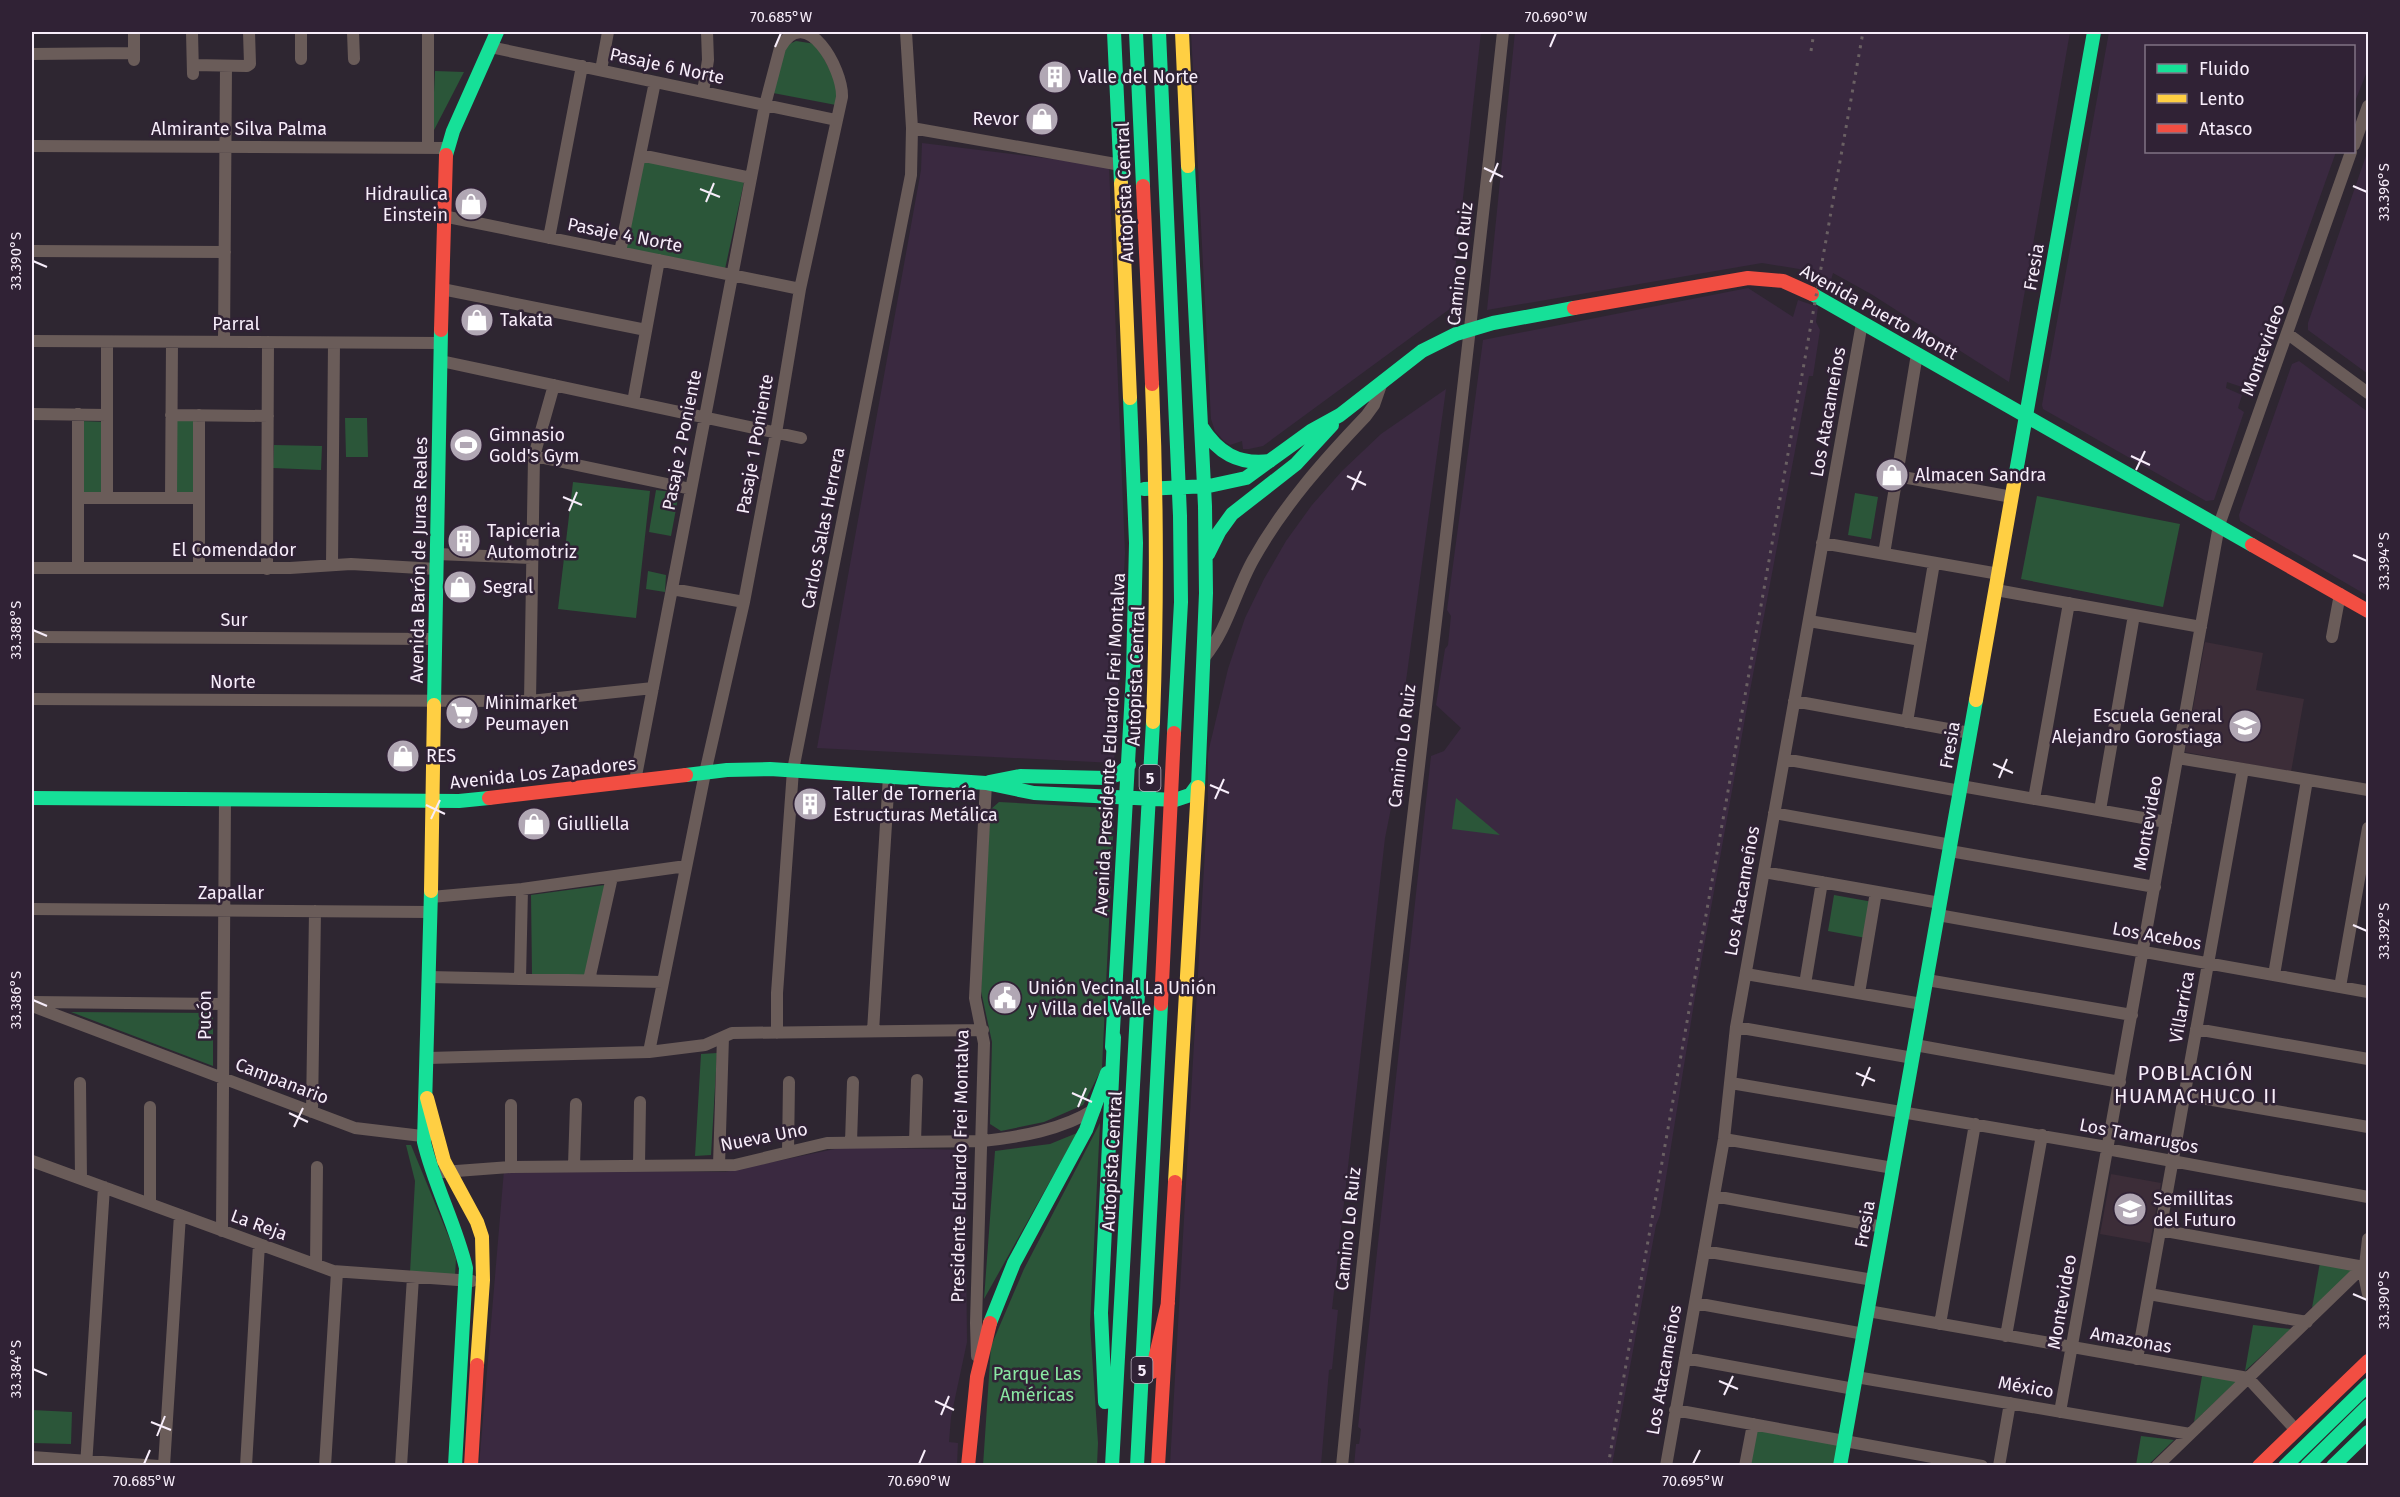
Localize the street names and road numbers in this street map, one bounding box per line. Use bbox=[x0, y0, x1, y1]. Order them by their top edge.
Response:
street label: Pasaje 6 Norte bbox=[608, 43, 726, 89]
street label: Almirante Silva Palma bbox=[151, 118, 327, 140]
street label: Autopista Central bbox=[1112, 121, 1138, 263]
street label: Camino Lo Ruiz bbox=[1443, 201, 1477, 327]
street label: Pasaje 4 Norte bbox=[566, 213, 684, 257]
street label: Fresia bbox=[2019, 242, 2049, 292]
street label: Avenida Puerto Montt bbox=[1796, 260, 1962, 365]
street label: Montevideo bbox=[2236, 301, 2290, 399]
street label: Parral bbox=[212, 313, 260, 335]
street label: Los Atacameños bbox=[1806, 345, 1850, 479]
street label: Pasaje 2 Poniente bbox=[658, 368, 706, 512]
street label: Pasaje 1 Poniente bbox=[732, 372, 778, 516]
street label: Avenida Barón de Juras Reales bbox=[406, 437, 432, 683]
street label: Carlos Salas Herrera bbox=[797, 445, 849, 611]
street label: El Comendador bbox=[172, 539, 296, 561]
street label: Avenida Presidente Eduardo Frei Montalva bbox=[1090, 572, 1130, 916]
street label: Autopista Central bbox=[1123, 605, 1149, 747]
street label: Sur bbox=[220, 609, 248, 631]
street label: Norte bbox=[210, 671, 256, 693]
street label: Camino Lo Ruiz bbox=[1384, 683, 1420, 809]
street label: Fresia bbox=[1935, 720, 1965, 770]
street label: Avenida Los Zapadores bbox=[449, 752, 637, 794]
road number: 5 bbox=[1140, 765, 1160, 791]
street label: Montevideo bbox=[2129, 774, 2167, 872]
street label: Los Atacameños bbox=[1720, 824, 1764, 958]
street label: Zapallar bbox=[198, 882, 264, 904]
street label: Los Acebos bbox=[2111, 917, 2203, 955]
street label: Villarrica bbox=[2165, 969, 2199, 1045]
street label: Pucón bbox=[194, 990, 216, 1040]
street label: Presidente Eduardo Frei Montalva bbox=[947, 1029, 973, 1303]
street label: Campanario bbox=[232, 1053, 332, 1109]
street label: Autopista Central bbox=[1097, 1090, 1127, 1232]
street label: Los Tamarugos bbox=[2077, 1114, 2201, 1158]
street label: Nueva Uno bbox=[718, 1118, 810, 1156]
street label: Camino Lo Ruiz bbox=[1331, 1166, 1365, 1292]
street label: Fresia bbox=[1850, 1199, 1880, 1249]
street label: La Reja bbox=[228, 1205, 290, 1245]
street label: Montevideo bbox=[2043, 1253, 2081, 1351]
street label: Los Atacameños bbox=[1642, 1303, 1686, 1437]
street label: Amazonas bbox=[2089, 1322, 2173, 1358]
road number: 5 bbox=[1132, 1357, 1152, 1383]
street label: México bbox=[1996, 1371, 2056, 1403]

